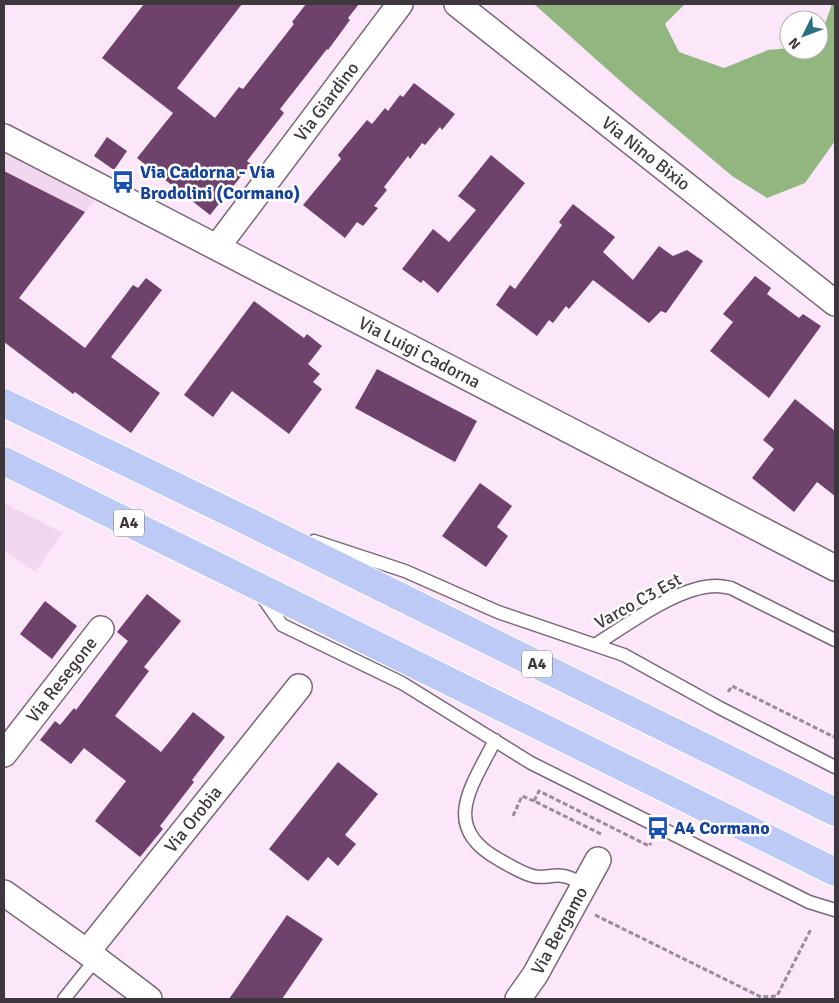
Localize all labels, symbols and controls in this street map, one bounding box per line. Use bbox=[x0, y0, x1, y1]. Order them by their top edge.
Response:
north arrow bbox=[779, 10, 829, 60]
text: N bbox=[785, 34, 804, 53]
street label: Via Giardino bbox=[289, 57, 364, 146]
street label: Via Nino Bixio bbox=[597, 112, 695, 195]
place label: Via Cadorna - Via Brodolini (Cormano) bbox=[140, 161, 300, 204]
bus stop icon: Via Cadorna - Via Brodolini (Cormano) bbox=[110, 169, 136, 195]
street label: Via Luigi Cadorna bbox=[355, 312, 484, 393]
road number: A4 bbox=[114, 509, 144, 536]
street label: Varco C3 Est bbox=[591, 568, 685, 634]
street label: Via Resegone bbox=[21, 632, 102, 727]
road number: A4 bbox=[522, 651, 552, 678]
street label: Via Orobia bbox=[160, 781, 227, 857]
bus stop icon: A4 Cormano bbox=[645, 815, 671, 841]
place label: A4 Cormano bbox=[674, 817, 770, 839]
street label: Via Bergamo bbox=[526, 883, 592, 979]

